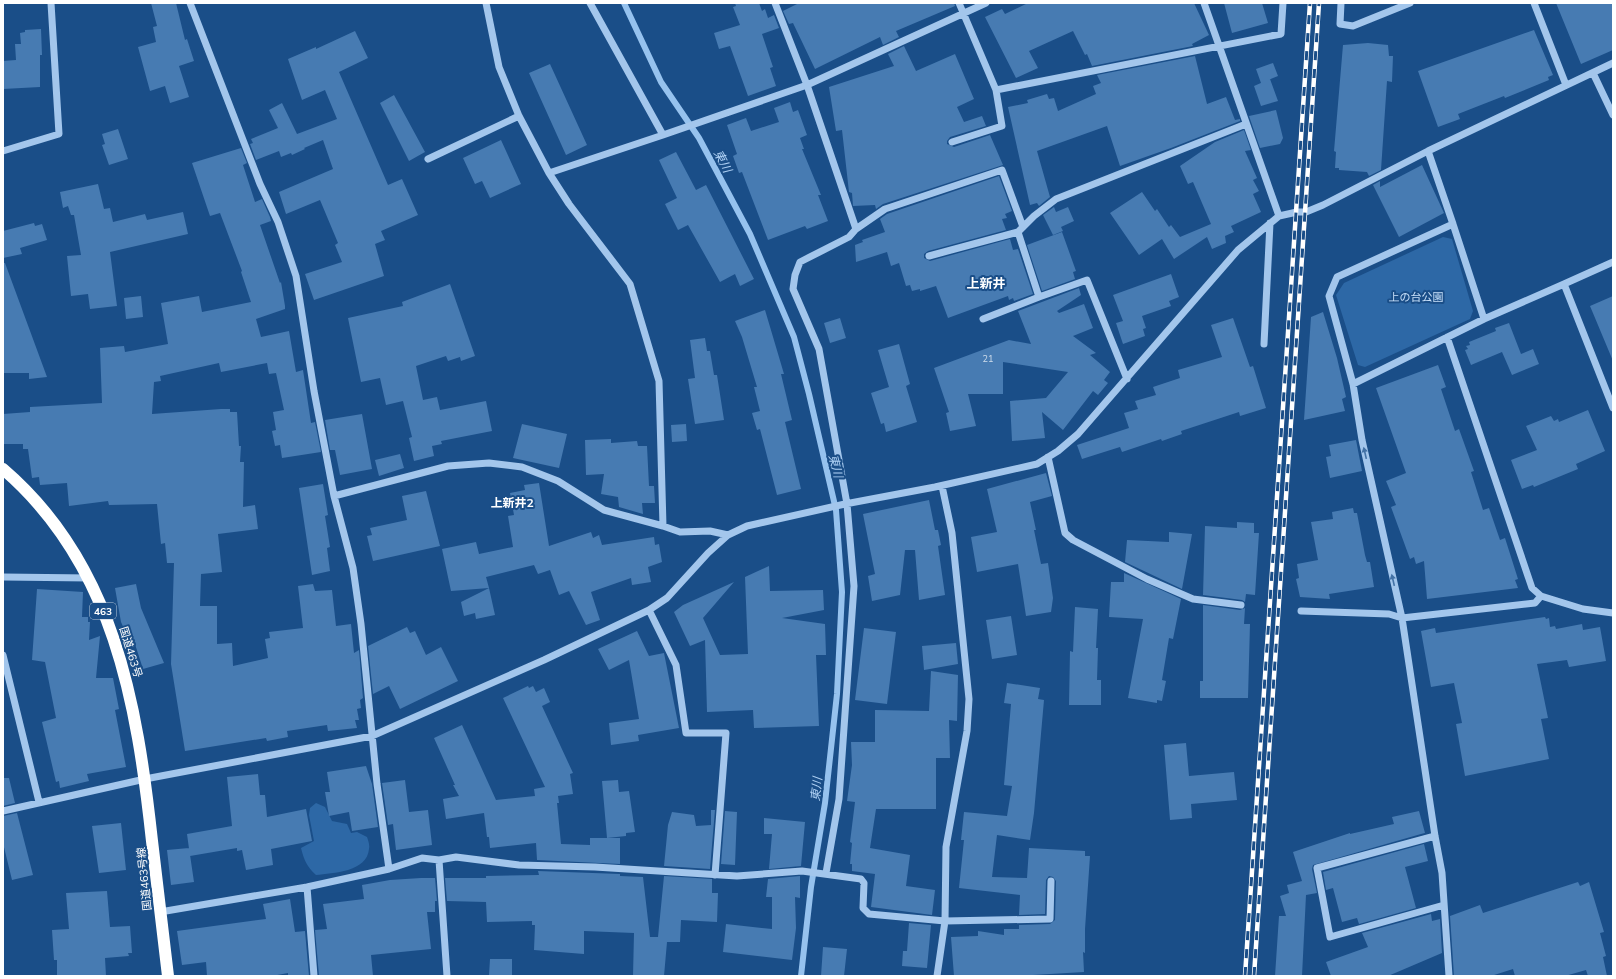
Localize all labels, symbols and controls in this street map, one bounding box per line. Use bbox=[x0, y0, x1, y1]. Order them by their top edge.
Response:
water label: 東川 bbox=[711, 147, 736, 177]
district label: 上新井 bbox=[966, 275, 1006, 291]
park label: 上の台公園 bbox=[1389, 290, 1444, 304]
house number: 21 bbox=[983, 353, 993, 364]
one-way arrow bbox=[1362, 447, 1368, 459]
water label: 東川 bbox=[826, 453, 847, 481]
district label: 上新井2 bbox=[490, 495, 534, 510]
one-way arrow bbox=[1390, 574, 1396, 586]
road number: 463 bbox=[90, 603, 116, 619]
street label: 国道463号 bbox=[117, 625, 145, 679]
water label: 東川 bbox=[807, 774, 825, 802]
street label: 国道463号線 bbox=[134, 847, 154, 911]

